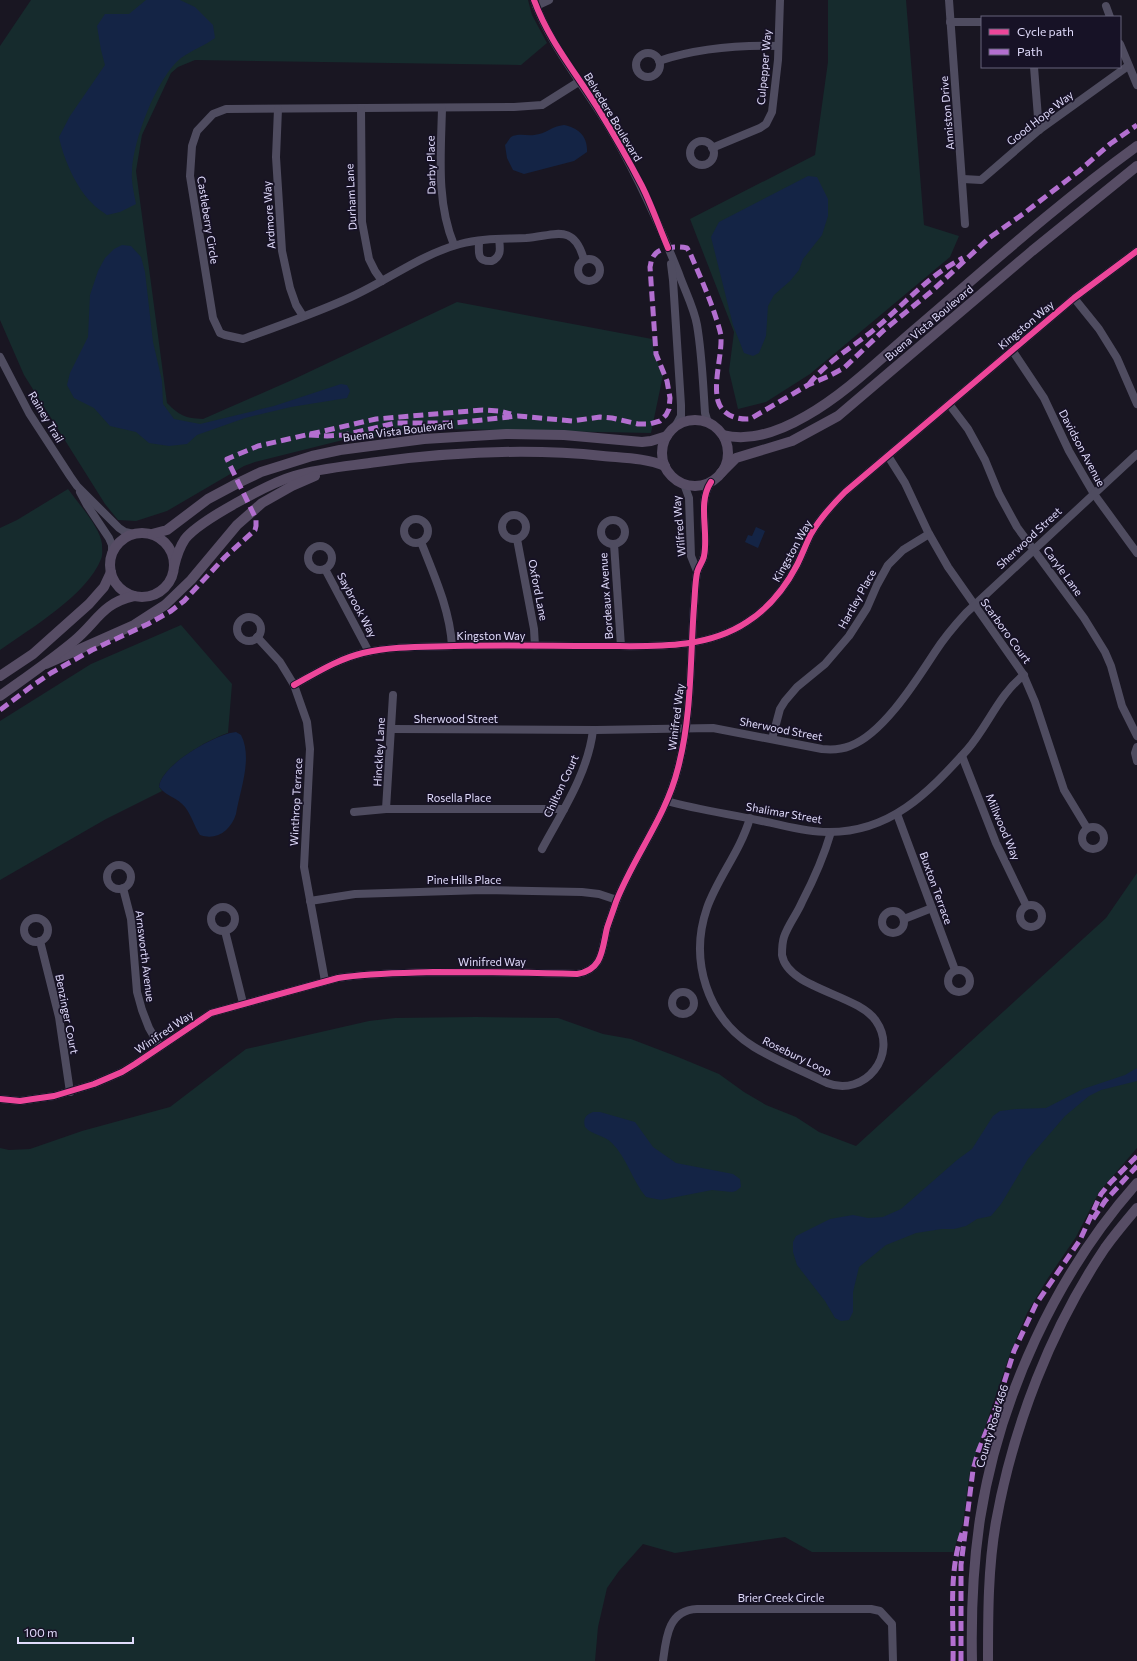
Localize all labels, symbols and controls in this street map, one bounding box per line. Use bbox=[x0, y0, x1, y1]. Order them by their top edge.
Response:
legend bbox=[981, 16, 1121, 68]
text: Cycle path bbox=[1017, 24, 1074, 38]
street label: Culpepper Way bbox=[754, 28, 773, 105]
text: Path bbox=[1017, 44, 1043, 58]
street label: Belvedere Boulevard bbox=[582, 70, 645, 164]
street label: Anniston Drive bbox=[937, 75, 956, 150]
street label: Good Hope Way bbox=[1004, 87, 1076, 148]
street label: Darby Place bbox=[423, 135, 438, 195]
street label: Durham Lane bbox=[342, 163, 359, 231]
street label: Castleberry Circle bbox=[195, 175, 222, 265]
street label: Ardmore Way bbox=[260, 180, 277, 250]
street label: Buena Vista Boulevard bbox=[882, 282, 975, 363]
street label: Kingston Way bbox=[995, 297, 1056, 352]
street label: Rainey Trail bbox=[26, 389, 67, 445]
street label: Davidson Avenue bbox=[1057, 407, 1108, 489]
street label: Buena Vista Boulevard bbox=[342, 417, 454, 444]
street label: Wilfred Way bbox=[669, 494, 688, 557]
street label: Sherwood Street bbox=[993, 504, 1064, 571]
street label: Kingston Way bbox=[769, 517, 814, 584]
street label: Caryle Lane bbox=[1041, 543, 1086, 598]
street label: Bordeaux Avenue bbox=[596, 552, 615, 640]
street label: Oxford Lane bbox=[526, 558, 551, 622]
street label: Hartley Place bbox=[835, 567, 878, 631]
street label: Saybrook Way bbox=[335, 570, 380, 640]
street label: Scarboro Court bbox=[978, 596, 1035, 666]
street label: Kingston Way bbox=[457, 629, 526, 642]
street label: Winifred Way bbox=[665, 682, 686, 751]
street label: Sherwood Street bbox=[414, 712, 499, 725]
street label: Sherwood Street bbox=[738, 714, 824, 743]
street label: Hinckley Lane bbox=[370, 717, 387, 787]
street label: Chilton Court bbox=[540, 752, 581, 819]
street label: Winthrop Terrace bbox=[287, 757, 304, 846]
street label: Rosella Place bbox=[427, 791, 491, 804]
street label: Millwood Way bbox=[984, 792, 1023, 862]
street label: Shalimar Street bbox=[745, 799, 824, 826]
street label: Buxton Terrace bbox=[917, 850, 956, 926]
street label: Pine Hills Place bbox=[427, 873, 501, 886]
street label: Arnsworth Avenue bbox=[133, 909, 158, 1003]
street label: Winifred Way bbox=[458, 955, 526, 968]
street label: Benzinger Court bbox=[53, 973, 82, 1055]
street label: Winifred Way bbox=[132, 1007, 196, 1056]
street label: Rosebury Loop bbox=[761, 1033, 834, 1078]
street label: County Road 466 bbox=[973, 1382, 1010, 1469]
street label: Brier Creek Circle bbox=[738, 1591, 825, 1604]
scale bar bbox=[18, 1619, 133, 1645]
text: 100 m bbox=[24, 1625, 58, 1639]

